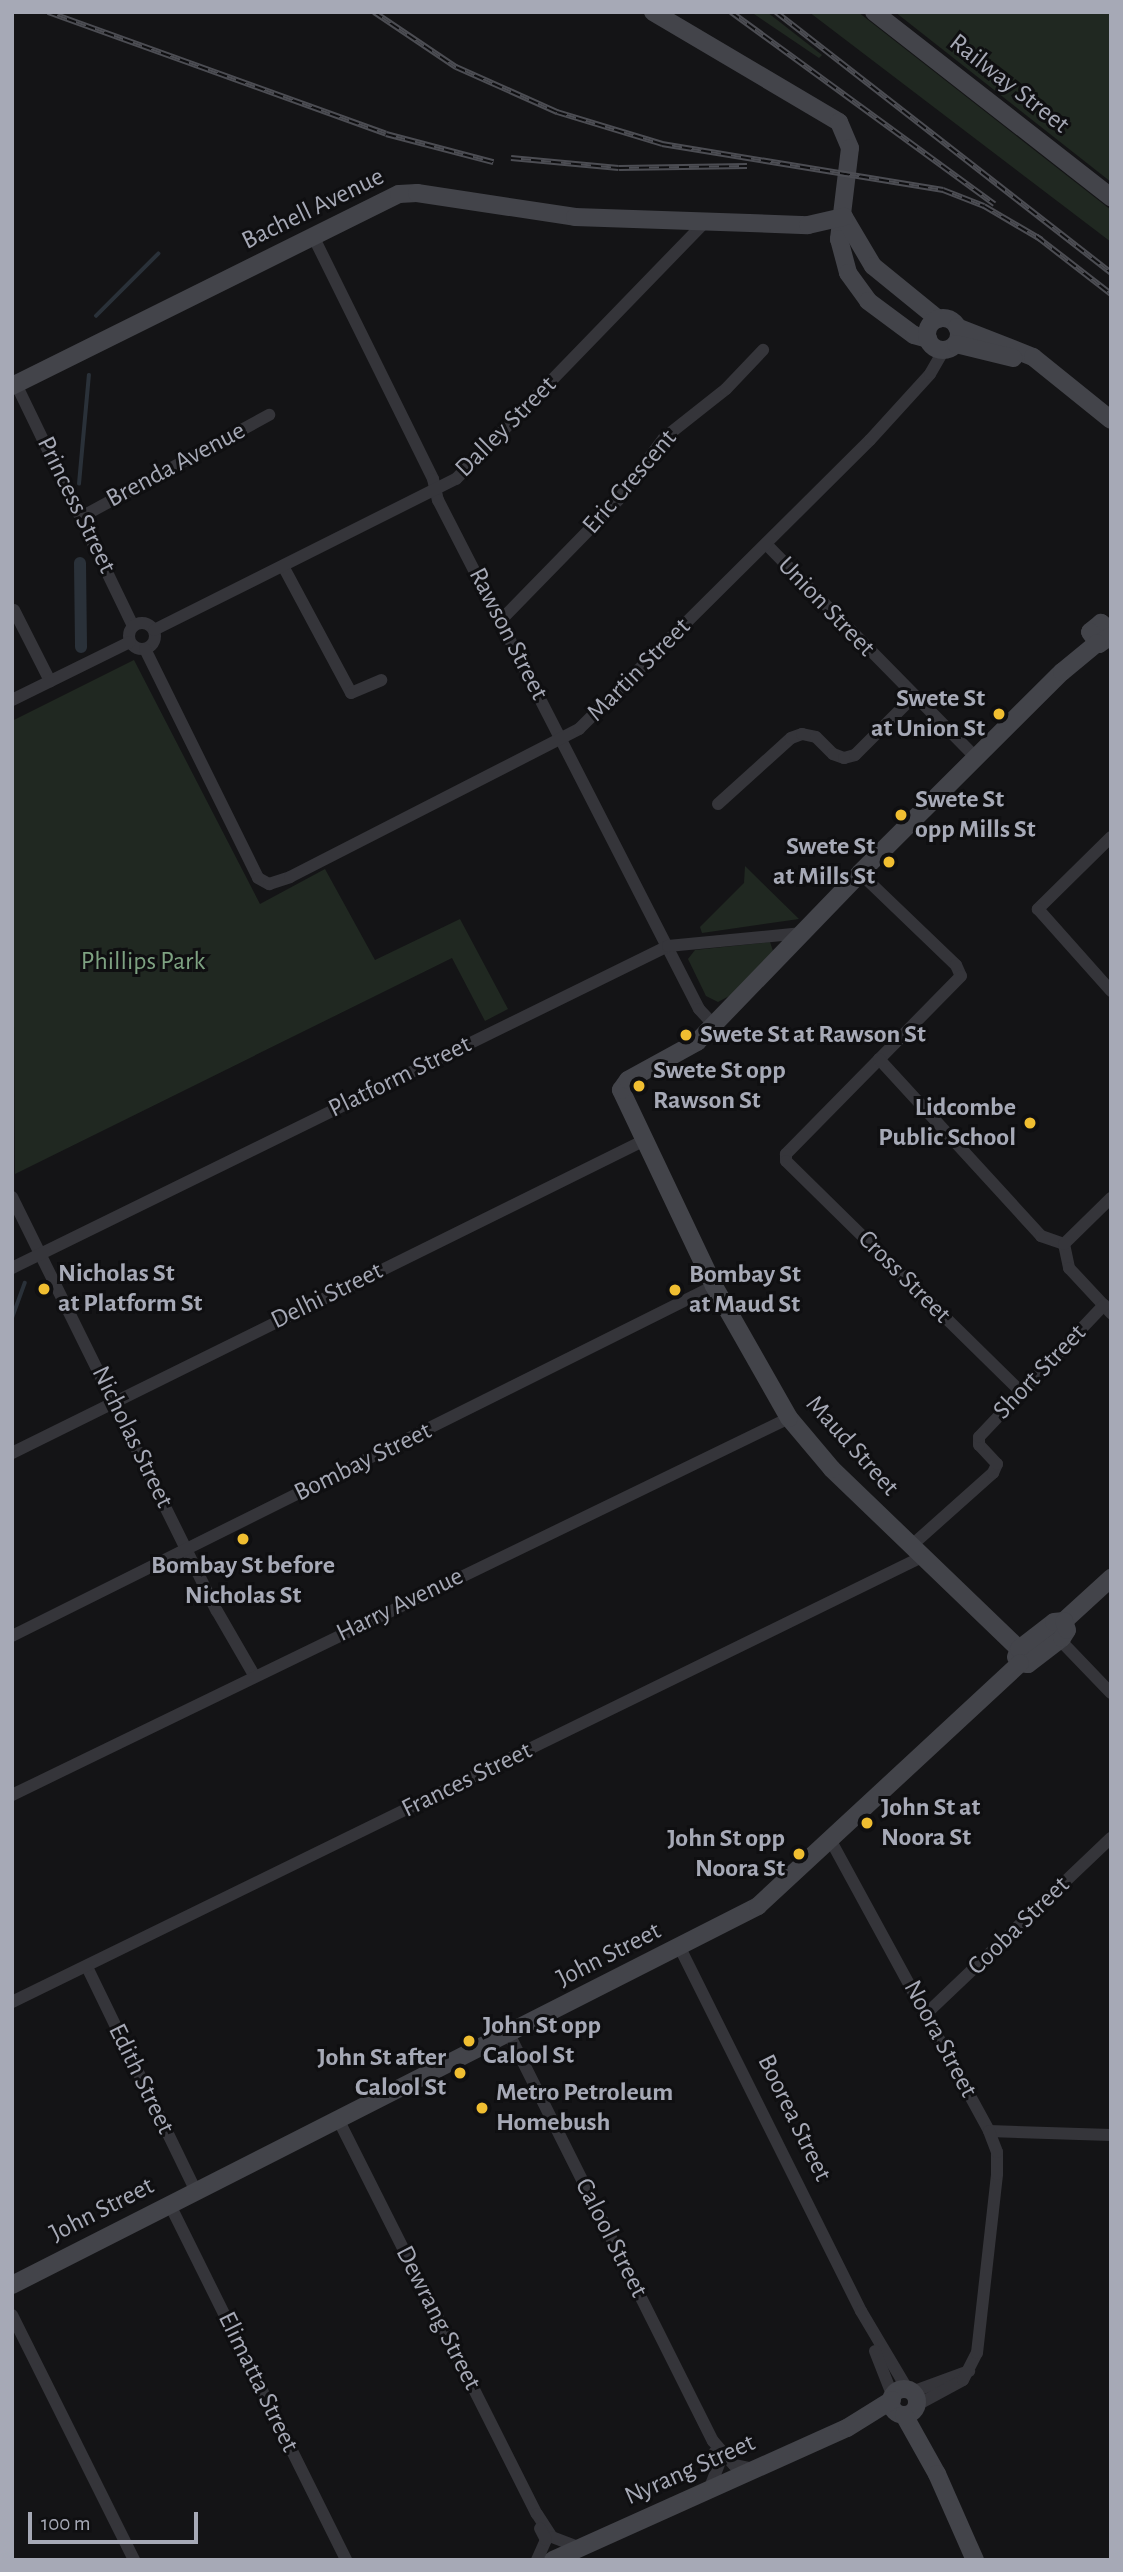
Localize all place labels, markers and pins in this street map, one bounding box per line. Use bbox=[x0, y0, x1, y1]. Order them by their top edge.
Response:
place label: Swete St at Union St bbox=[871, 683, 985, 744]
marker: Swete St at Union St bbox=[991, 706, 1007, 722]
place label: Swete St opp Mills St bbox=[915, 784, 1036, 846]
marker: Swete St opp Mills St bbox=[893, 807, 909, 823]
place label: Swete St at Mills St bbox=[773, 831, 875, 892]
marker: Swete St at Mills St bbox=[881, 854, 897, 870]
place label: Swete St at Rawson St bbox=[700, 1019, 926, 1051]
marker: Swete St at Rawson St bbox=[678, 1027, 694, 1043]
place label: Swete St opp Rawson St bbox=[653, 1055, 786, 1116]
marker: Swete St opp Rawson St bbox=[631, 1078, 647, 1094]
place label: Lidcombe Public School bbox=[878, 1092, 1016, 1154]
marker: Lidcombe Public School bbox=[1022, 1115, 1038, 1131]
place label: Nicholas St at Platform St bbox=[58, 1258, 202, 1320]
place label: Bombay St at Maud St bbox=[689, 1259, 801, 1320]
marker: Nicholas St at Platform St bbox=[36, 1281, 52, 1297]
marker: Bombay St at Maud St bbox=[667, 1282, 683, 1298]
marker: Bombay St before Nicholas St bbox=[235, 1531, 251, 1547]
place label: Bombay St before Nicholas St bbox=[151, 1550, 335, 1612]
place label: John St at Noora St bbox=[881, 1792, 980, 1854]
marker: John St at Noora St bbox=[859, 1815, 875, 1831]
place label: John St opp Noora St bbox=[667, 1823, 785, 1884]
marker: John St opp Noora St bbox=[791, 1846, 807, 1862]
place label: John St opp Calool St bbox=[483, 2010, 601, 2072]
marker: John St opp Calool St bbox=[461, 2033, 477, 2049]
place label: John St after Calool St bbox=[317, 2042, 446, 2104]
marker: John St after Calool St bbox=[452, 2065, 468, 2081]
place label: Metro Petroleum Homebush bbox=[496, 2077, 673, 2138]
marker: Metro Petroleum Homebush bbox=[474, 2100, 490, 2116]

